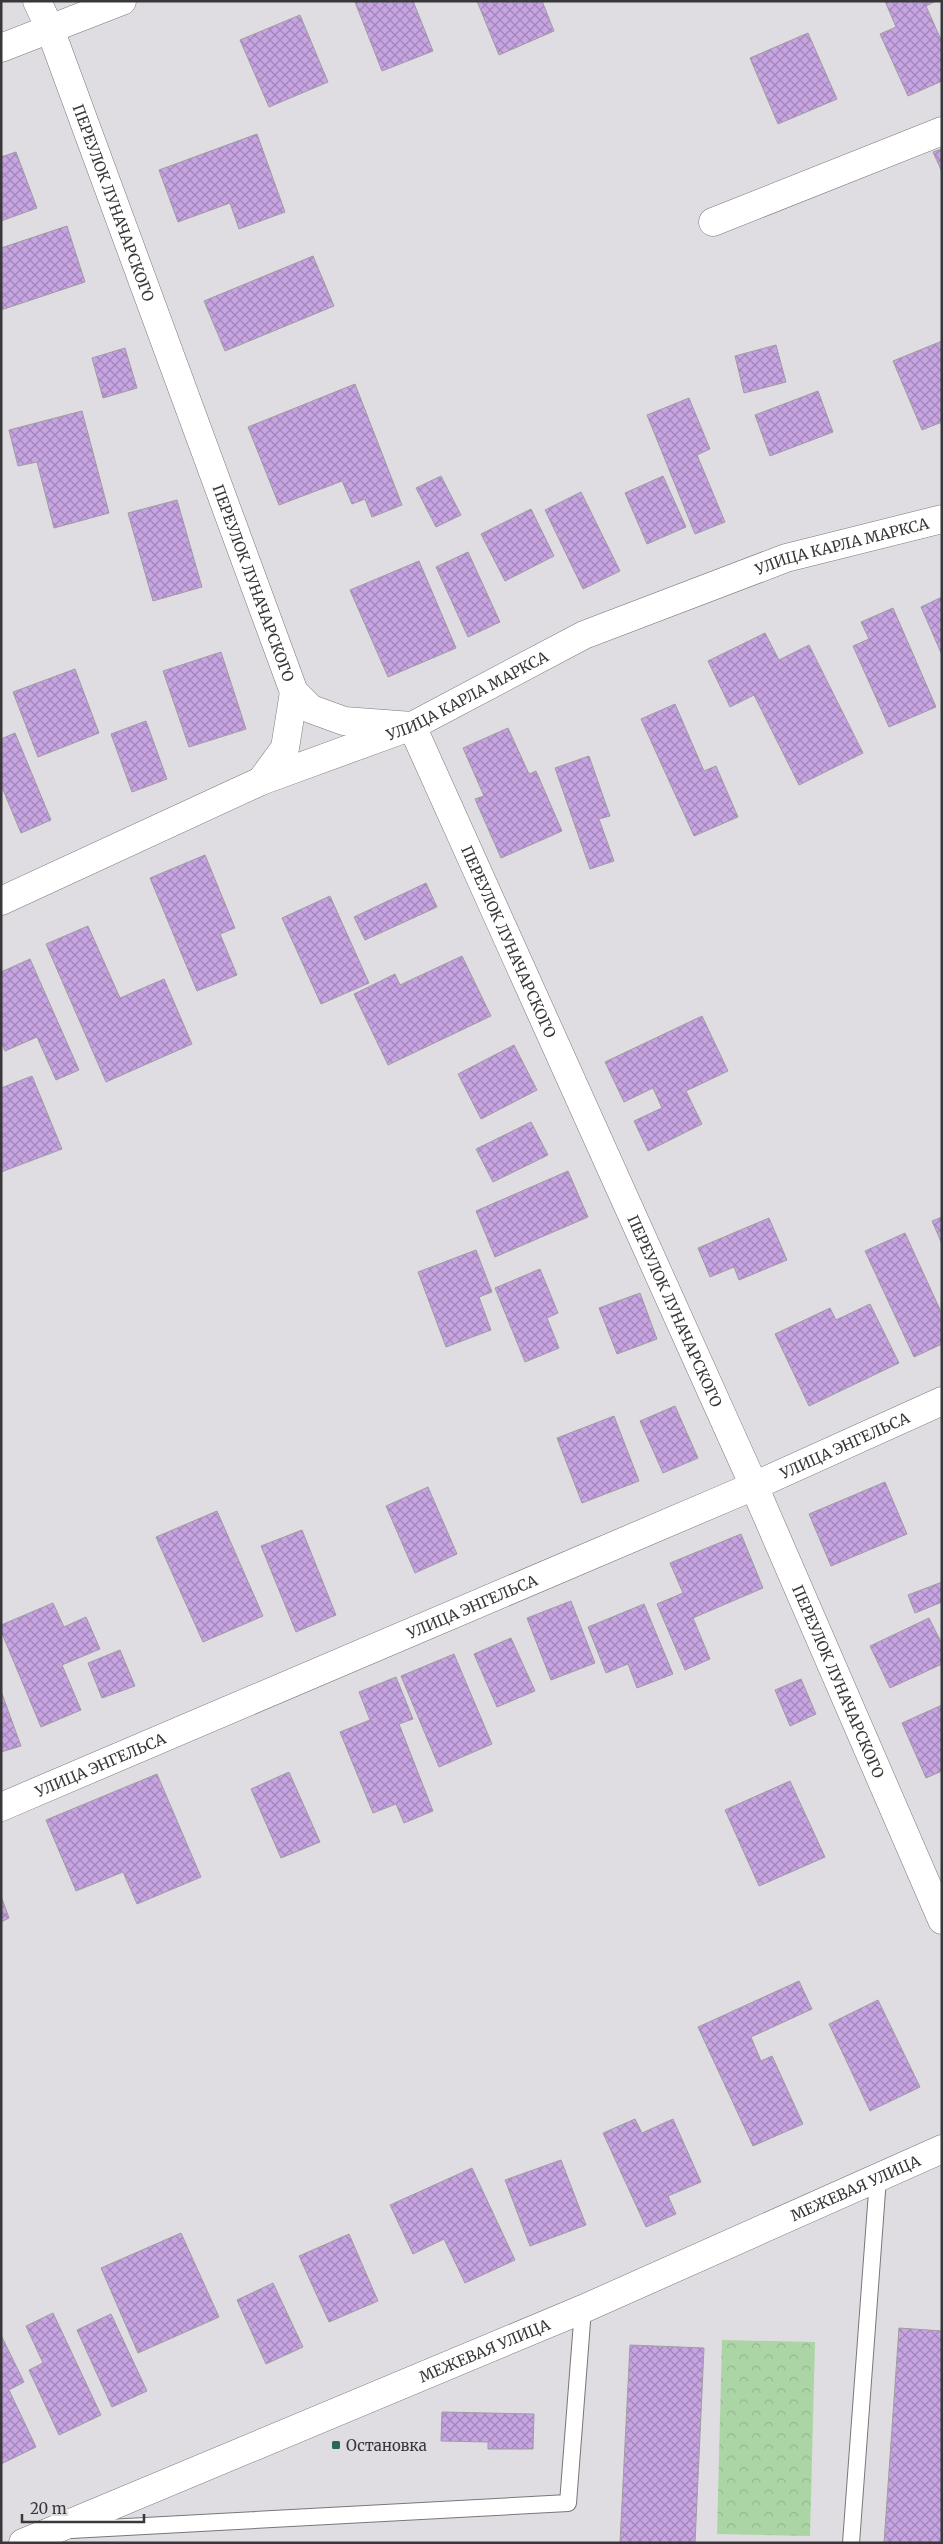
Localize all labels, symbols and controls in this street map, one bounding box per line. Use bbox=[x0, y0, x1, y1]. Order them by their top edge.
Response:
street label: ПЕРЕУЛОК ЛУНАЧАРСКОГО bbox=[69, 102, 159, 304]
street label: ПЕРЕУЛОК ЛУНАЧАРСКОГО bbox=[209, 482, 299, 684]
street label: УЛИЦА КАРЛА МАРКСА bbox=[751, 513, 931, 579]
street label: УЛИЦА КАРЛА МАРКСА bbox=[383, 646, 552, 744]
street label: ПЕРЕУЛОК ЛУНАЧАРСКОГО bbox=[457, 842, 561, 1041]
street label: ПЕРЕУЛОК ЛУНАЧАРСКОГО bbox=[624, 1212, 727, 1410]
street label: УЛИЦА ЭНГЕЛЬСА bbox=[776, 1407, 913, 1483]
street label: УЛИЦА ЭНГЕЛЬСА bbox=[403, 1570, 541, 1643]
street label: ПЕРЕУЛОК ЛУНАЧАРСКОГО bbox=[788, 1582, 889, 1781]
street label: УЛИЦА ЭНГЕЛЬСА bbox=[31, 1728, 169, 1801]
street label: МЕЖЕВАЯ УЛИЦА bbox=[788, 2150, 923, 2225]
street label: МЕЖЕВАЯ УЛИЦА bbox=[416, 2314, 553, 2386]
place label: Остановка bbox=[346, 2436, 427, 2455]
marker: Остановка bbox=[330, 2439, 342, 2451]
scale bar bbox=[22, 2492, 145, 2524]
text: 20 m bbox=[30, 2499, 67, 2518]

